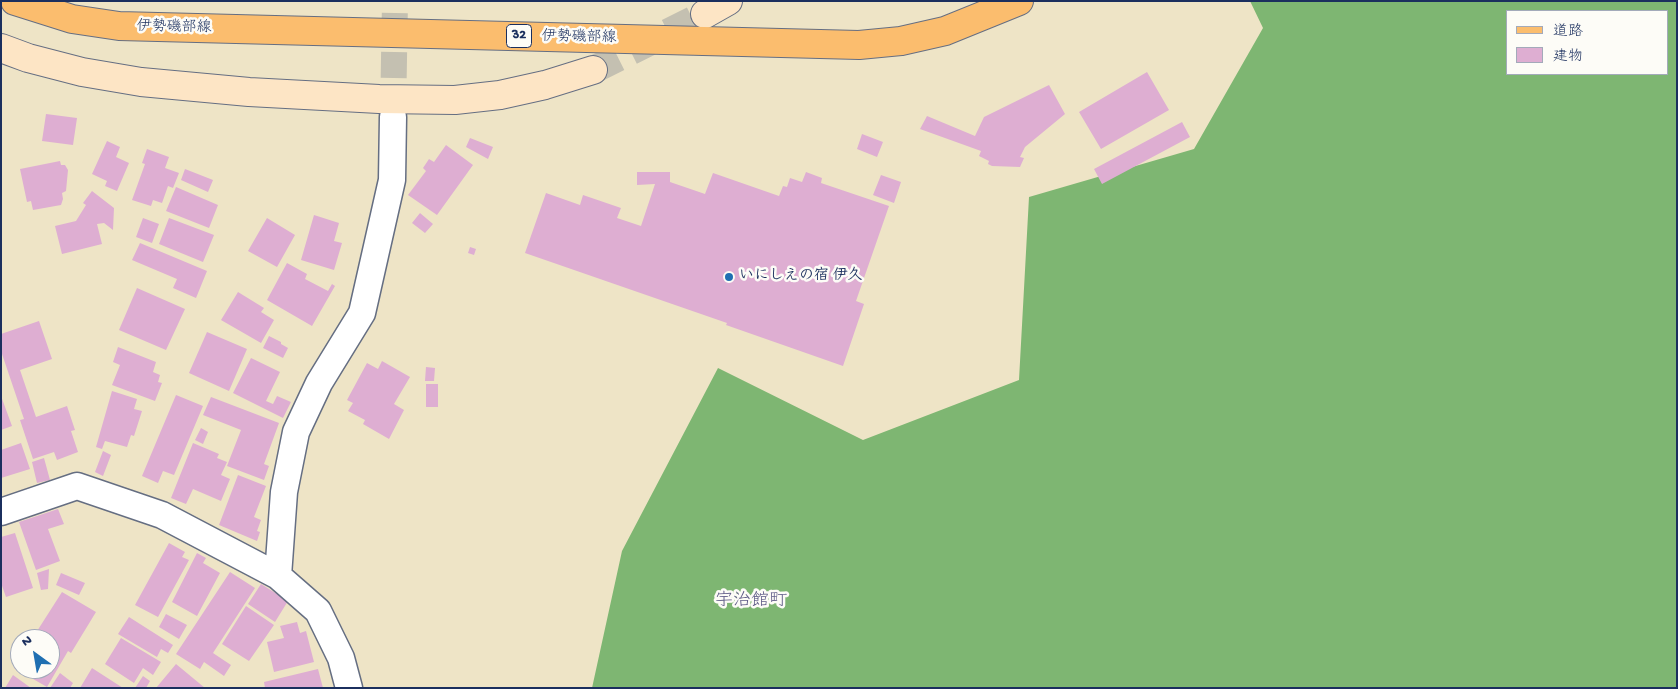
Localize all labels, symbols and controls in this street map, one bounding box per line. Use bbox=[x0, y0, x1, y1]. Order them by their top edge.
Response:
legend bbox=[1506, 10, 1668, 75]
street label: 伊勢磯部線 bbox=[136, 18, 212, 38]
text: 道路 bbox=[1553, 23, 1583, 41]
road number: 32 bbox=[506, 24, 532, 48]
street label: 伊勢磯部線 bbox=[541, 28, 617, 48]
text: 建物 bbox=[1553, 48, 1583, 66]
place label: いにしえの宿 伊久 bbox=[739, 268, 863, 286]
marker: いにしえの宿 伊久 bbox=[723, 271, 735, 283]
district label: 宇治館町 bbox=[715, 591, 787, 613]
north arrow bbox=[10, 629, 60, 679]
text: N bbox=[19, 632, 36, 651]

